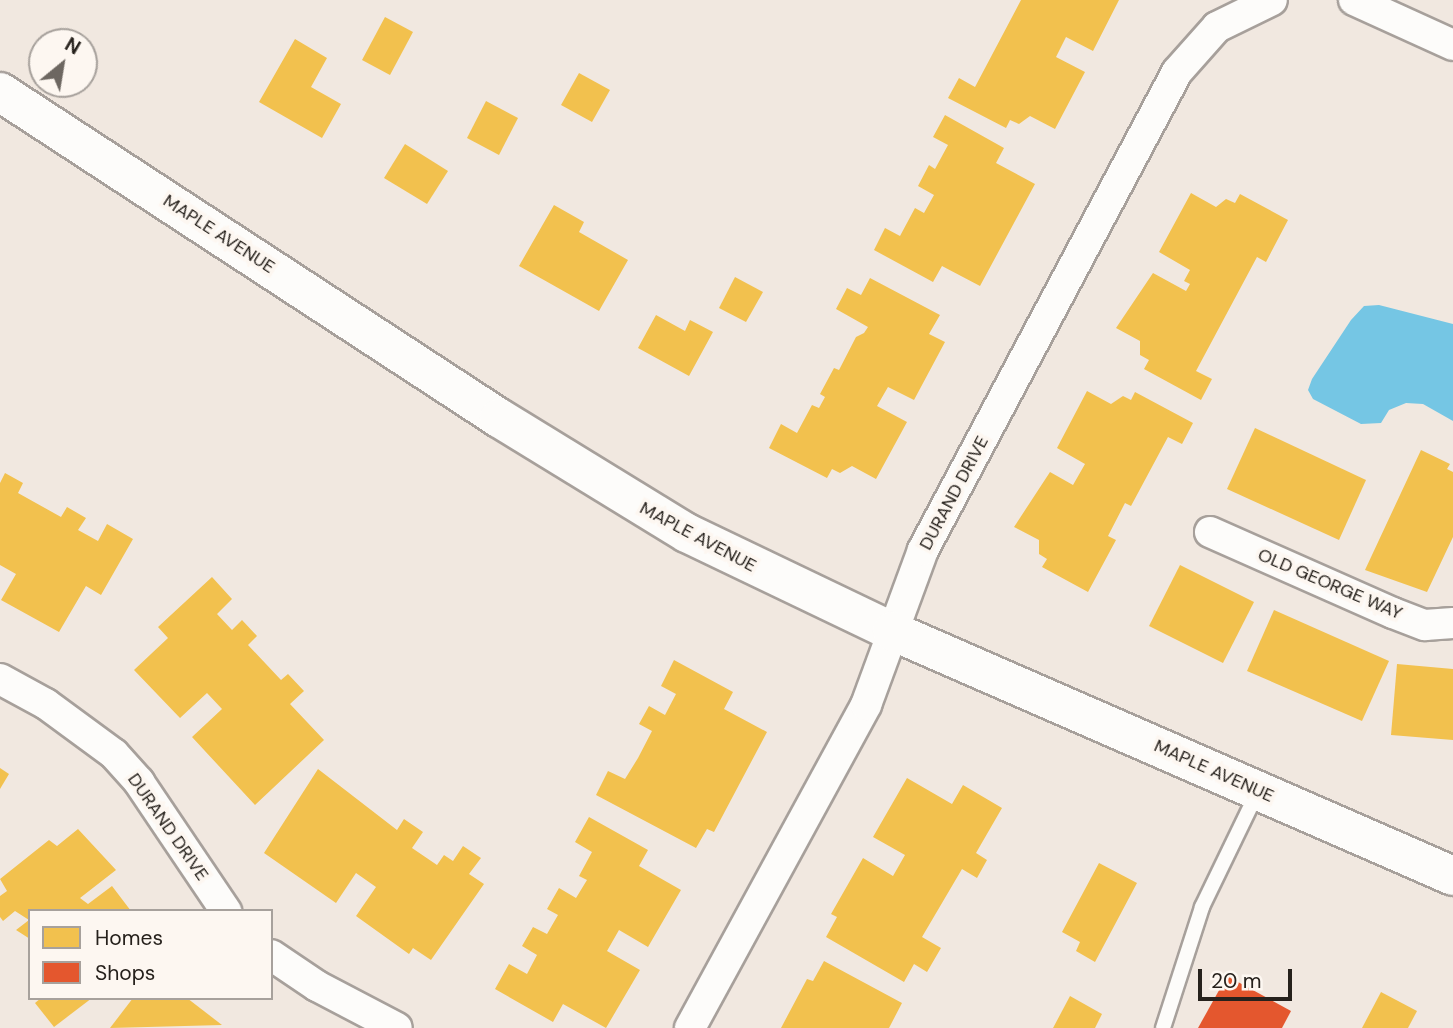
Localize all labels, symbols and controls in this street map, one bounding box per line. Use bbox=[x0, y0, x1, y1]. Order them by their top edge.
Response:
north arrow bbox=[28, 28, 98, 98]
text: N bbox=[60, 32, 85, 60]
street label: MAPLE AVENUE bbox=[159, 190, 279, 278]
street label: DURAND DRIVE bbox=[915, 432, 993, 554]
street label: MAPLE AVENUE bbox=[636, 497, 760, 577]
street label: OLD GEORGE WAY bbox=[1254, 544, 1406, 624]
street label: MAPLE AVENUE bbox=[1151, 735, 1277, 807]
street label: DURAND DRIVE bbox=[123, 769, 213, 885]
legend bbox=[28, 909, 273, 1000]
text: Homes bbox=[95, 924, 163, 952]
scale bar bbox=[1201, 954, 1296, 998]
text: Shops bbox=[95, 959, 155, 987]
text: 20 m bbox=[1211, 967, 1262, 995]

